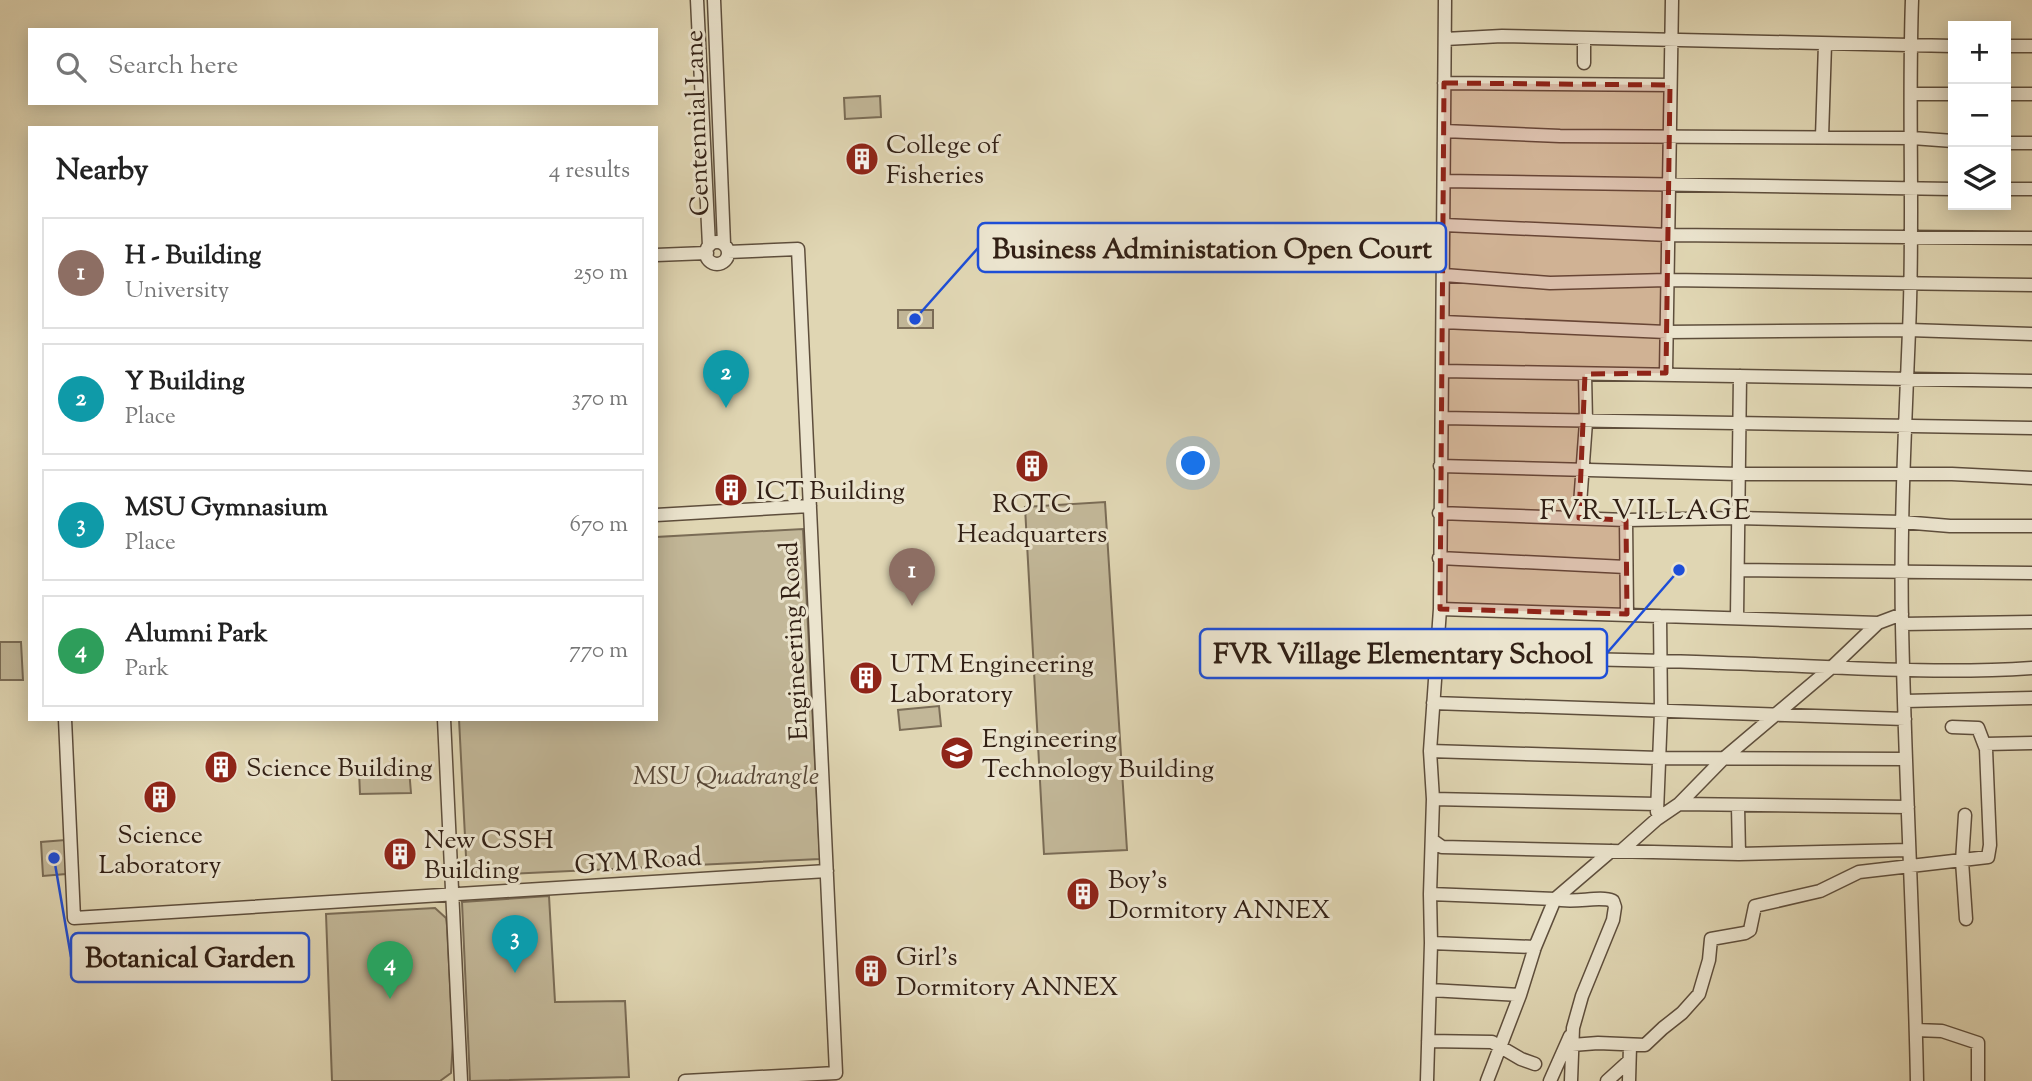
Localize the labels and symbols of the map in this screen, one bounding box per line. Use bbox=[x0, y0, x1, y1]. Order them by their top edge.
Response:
street label: Centennial Lane bbox=[677, 29, 720, 217]
place label: College of Fisheries bbox=[886, 128, 1001, 195]
building icon: College of Fisheries bbox=[843, 140, 881, 178]
callout: Business Administation Open Court bbox=[978, 223, 1446, 272]
text: Business Administation Open Court bbox=[992, 231, 1432, 271]
pin: 2 bbox=[703, 350, 749, 408]
your location bbox=[1176, 446, 1210, 480]
building icon: ROTC Headquarters bbox=[1013, 447, 1051, 485]
building icon: ICT Building bbox=[712, 471, 750, 509]
place label: ICT Building bbox=[756, 474, 905, 511]
place label: ROTC Headquarters bbox=[957, 487, 1107, 554]
district label: FVR VILLAGE bbox=[1540, 492, 1752, 532]
street label: Engineering Road bbox=[772, 540, 819, 741]
pin: 1 bbox=[889, 548, 935, 606]
callout: FVR Village Elementary School bbox=[1200, 629, 1607, 678]
text: FVR Village Elementary School bbox=[1213, 636, 1593, 676]
place label: UTM Engineering Laboratory bbox=[890, 647, 1094, 714]
building icon: UTM Engineering Laboratory bbox=[847, 659, 885, 697]
place label: Engineering Technology Building bbox=[982, 722, 1214, 789]
school or university icon: Engineering Technology Building bbox=[938, 734, 976, 772]
building icon: Science Building bbox=[202, 748, 240, 786]
place label: Science Building bbox=[246, 751, 433, 788]
park label: MSU Quadrangle bbox=[633, 759, 819, 796]
building icon: Science Laboratory bbox=[141, 778, 179, 816]
place label: Science Laboratory bbox=[98, 818, 222, 885]
place label: New CSSH Building bbox=[424, 823, 554, 890]
building icon: New CSSH Building bbox=[381, 835, 419, 873]
street label: GYM Road bbox=[573, 840, 703, 885]
place label: Boy's Dormitory ANNEX bbox=[1108, 863, 1331, 930]
building icon: Boy's Dormitory ANNEX bbox=[1064, 875, 1102, 913]
pin: 3 bbox=[492, 915, 538, 973]
callout: Botanical Garden bbox=[71, 933, 309, 982]
text: Botanical Garden bbox=[85, 940, 295, 980]
place label: Girl's Dormitory ANNEX bbox=[896, 940, 1119, 1007]
pin: 4 bbox=[367, 941, 413, 999]
building icon: Girl's Dormitory ANNEX bbox=[852, 952, 890, 990]

